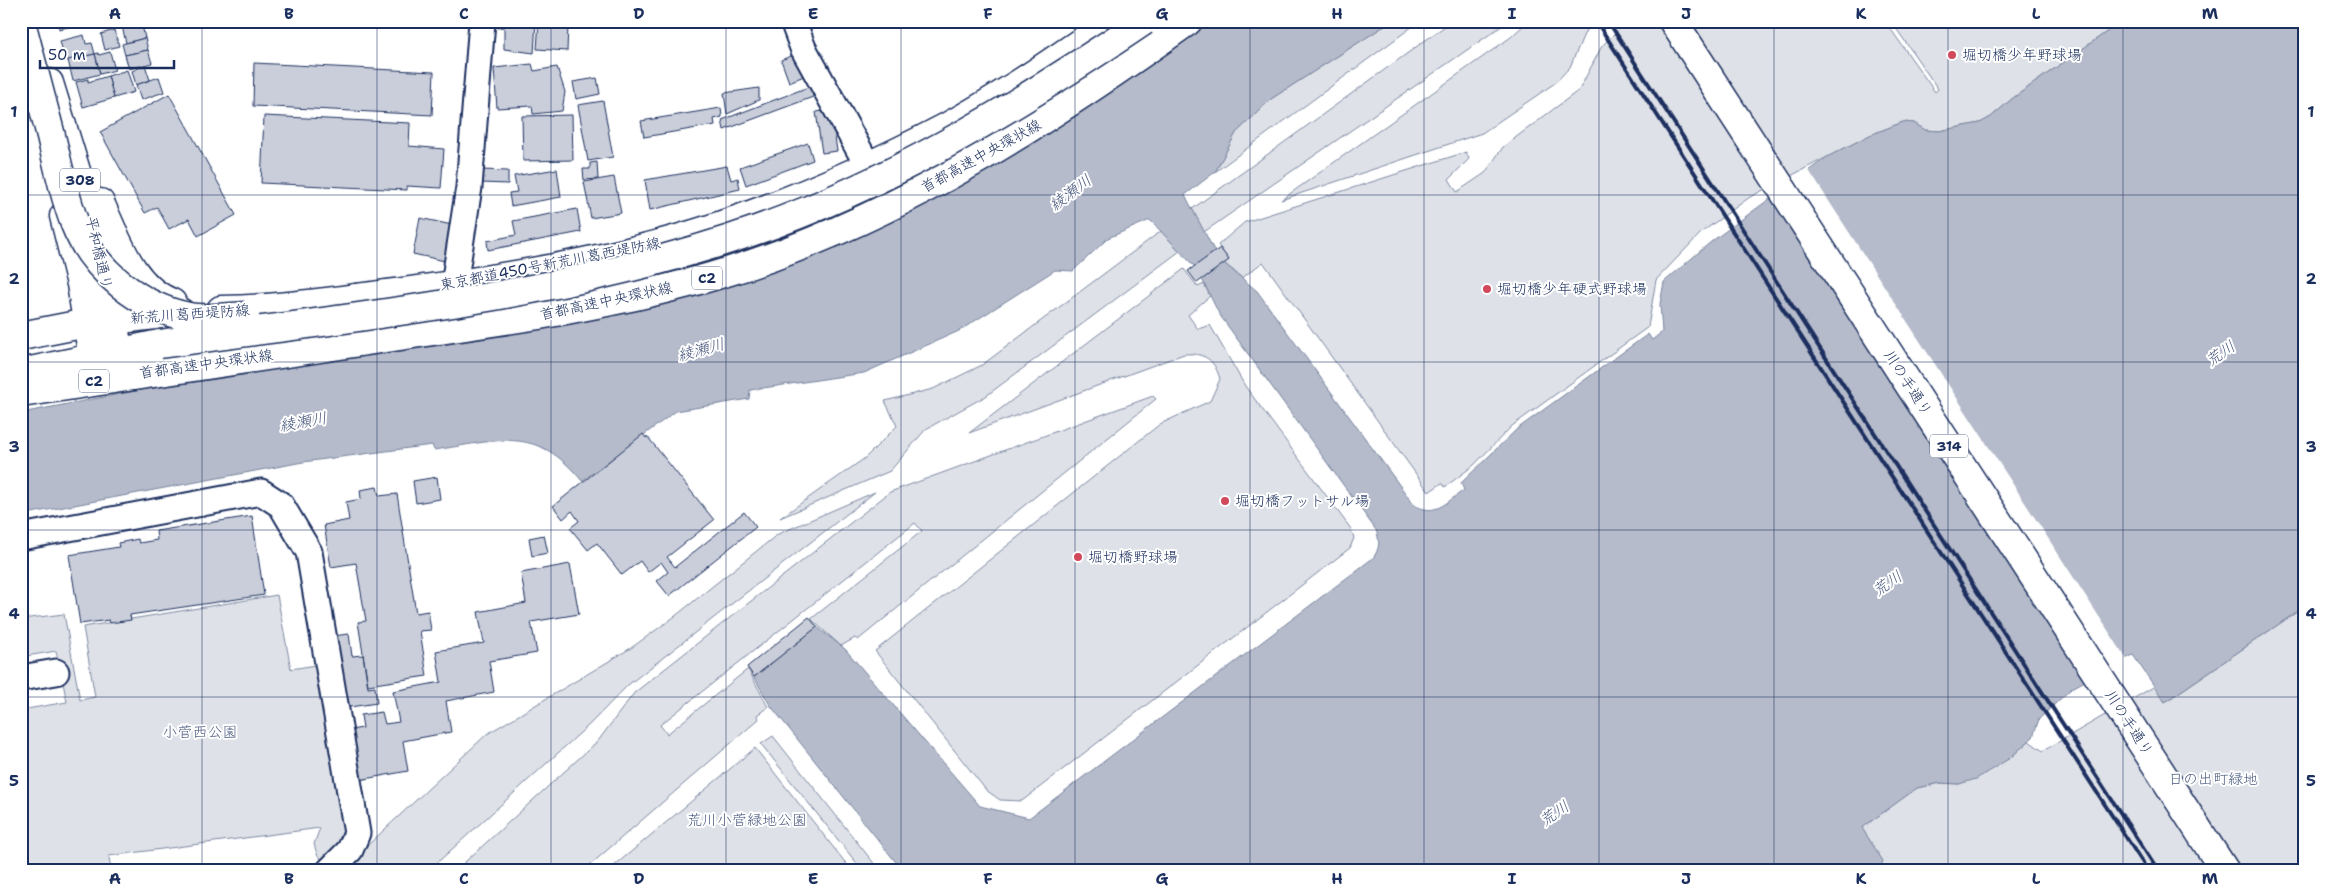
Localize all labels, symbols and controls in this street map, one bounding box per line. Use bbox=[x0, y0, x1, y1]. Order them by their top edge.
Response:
text: A bbox=[109, 3, 121, 24]
text: B bbox=[284, 3, 294, 24]
text: C bbox=[459, 3, 469, 24]
text: D bbox=[633, 3, 645, 24]
text: E bbox=[808, 3, 818, 24]
text: F bbox=[983, 3, 993, 24]
text: G bbox=[1156, 3, 1169, 24]
text: H bbox=[1331, 3, 1343, 24]
text: I bbox=[1508, 3, 1517, 24]
text: J bbox=[1681, 3, 1691, 24]
text: K bbox=[1856, 3, 1867, 24]
text: L bbox=[2032, 3, 2041, 24]
text: M bbox=[2202, 3, 2219, 24]
scale bar bbox=[40, 38, 174, 70]
text: 50 m bbox=[48, 45, 86, 65]
place label: 堀切橋少年野球場 bbox=[1962, 45, 2082, 65]
marker: 堀切橋少年野球場 bbox=[1946, 49, 1958, 61]
text: 1 bbox=[10, 101, 18, 122]
text: 1 bbox=[2307, 101, 2315, 122]
street label: 首都高速中央環状線 bbox=[917, 115, 1045, 197]
road number: 308 bbox=[60, 168, 100, 192]
water label: 綾瀬川 bbox=[1045, 170, 1096, 215]
street label: 平和橋通り bbox=[81, 214, 117, 292]
street label: 東京都道450号新荒川葛西堤防線 bbox=[438, 233, 662, 295]
road number: C2 bbox=[692, 266, 722, 290]
text: 2 bbox=[8, 268, 20, 289]
text: 2 bbox=[2305, 268, 2317, 289]
street label: 首都高速中央環状線 bbox=[538, 277, 674, 325]
place label: 堀切橋少年硬式野球場 bbox=[1497, 279, 1647, 299]
marker: 堀切橋少年硬式野球場 bbox=[1481, 283, 1493, 295]
street label: 新荒川葛西堤防線 bbox=[129, 300, 251, 328]
water label: 綾瀬川 bbox=[675, 333, 727, 366]
water label: 荒川 bbox=[2201, 336, 2239, 371]
street label: 首都高速中央環状線 bbox=[138, 345, 274, 383]
street label: 川の手通り bbox=[1879, 346, 1937, 420]
road number: C2 bbox=[79, 370, 109, 392]
water label: 綾瀬川 bbox=[278, 407, 329, 436]
road number: 314 bbox=[1930, 434, 1968, 458]
text: 3 bbox=[8, 436, 20, 457]
text: 3 bbox=[2305, 436, 2317, 457]
place label: 堀切橋フットサル場 bbox=[1235, 491, 1369, 511]
marker: 堀切橋フットサル場 bbox=[1219, 495, 1231, 507]
place label: 堀切橋野球場 bbox=[1088, 547, 1178, 567]
marker: 堀切橋野球場 bbox=[1072, 551, 1084, 563]
water label: 荒川 bbox=[1868, 566, 1906, 601]
text: 4 bbox=[8, 603, 20, 624]
text: 4 bbox=[2305, 603, 2317, 624]
street label: 川の手通り bbox=[2100, 686, 2158, 760]
park label: 小菅西公園 bbox=[162, 722, 238, 742]
park label: 日の出町緑地 bbox=[2168, 769, 2258, 789]
text: 5 bbox=[9, 770, 19, 791]
text: 5 bbox=[2306, 770, 2316, 791]
water label: 荒川 bbox=[1535, 796, 1573, 831]
park label: 荒川小菅緑地公園 bbox=[687, 810, 807, 830]
text: A bbox=[109, 868, 121, 889]
text: B bbox=[284, 868, 294, 889]
text: C bbox=[459, 868, 469, 889]
text: D bbox=[633, 868, 645, 889]
text: E bbox=[808, 868, 818, 889]
text: F bbox=[983, 868, 993, 889]
text: G bbox=[1156, 868, 1169, 889]
text: H bbox=[1331, 868, 1343, 889]
text: I bbox=[1508, 868, 1517, 889]
text: J bbox=[1681, 868, 1691, 889]
text: K bbox=[1856, 868, 1867, 889]
text: L bbox=[2032, 868, 2041, 889]
text: M bbox=[2202, 868, 2219, 889]

